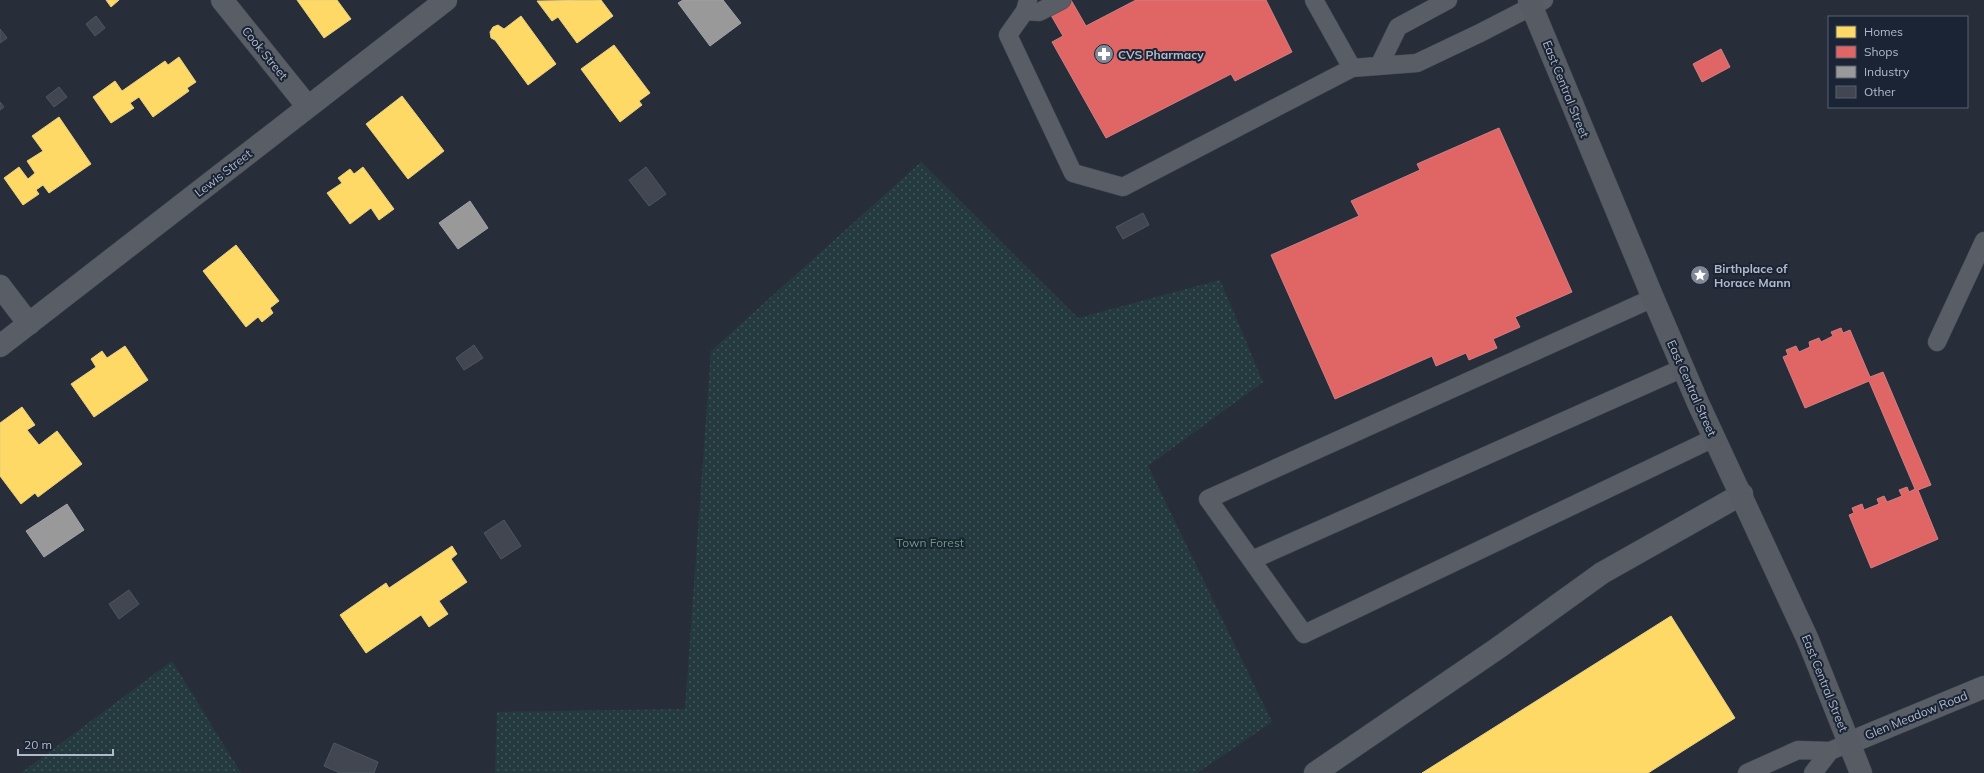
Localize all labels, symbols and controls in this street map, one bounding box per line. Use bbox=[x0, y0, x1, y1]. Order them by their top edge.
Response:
legend bbox=[1828, 16, 1968, 108]
street label: Cook Street bbox=[239, 23, 291, 83]
text: Homes bbox=[1864, 24, 1903, 39]
street label: East Central Street bbox=[1540, 38, 1592, 140]
pharmacy icon: CVS Pharmacy bbox=[1093, 43, 1115, 65]
text: Shops bbox=[1864, 44, 1899, 59]
place label: CVS Pharmacy bbox=[1118, 47, 1204, 62]
text: Industry bbox=[1864, 64, 1910, 79]
text: Other bbox=[1864, 84, 1896, 99]
street label: Lewis Street bbox=[191, 146, 255, 200]
place label: Birthplace of Horace Mann bbox=[1714, 261, 1791, 290]
place icon: Birthplace of Horace Mann bbox=[1689, 264, 1711, 286]
street label: East Central Street bbox=[1664, 338, 1720, 438]
park label: Town Forest bbox=[896, 535, 964, 550]
street label: East Central Street bbox=[1799, 632, 1851, 734]
street label: Glen Meadow Road bbox=[1863, 688, 1969, 742]
scale bar bbox=[18, 731, 113, 757]
text: 20 m bbox=[24, 737, 52, 752]

